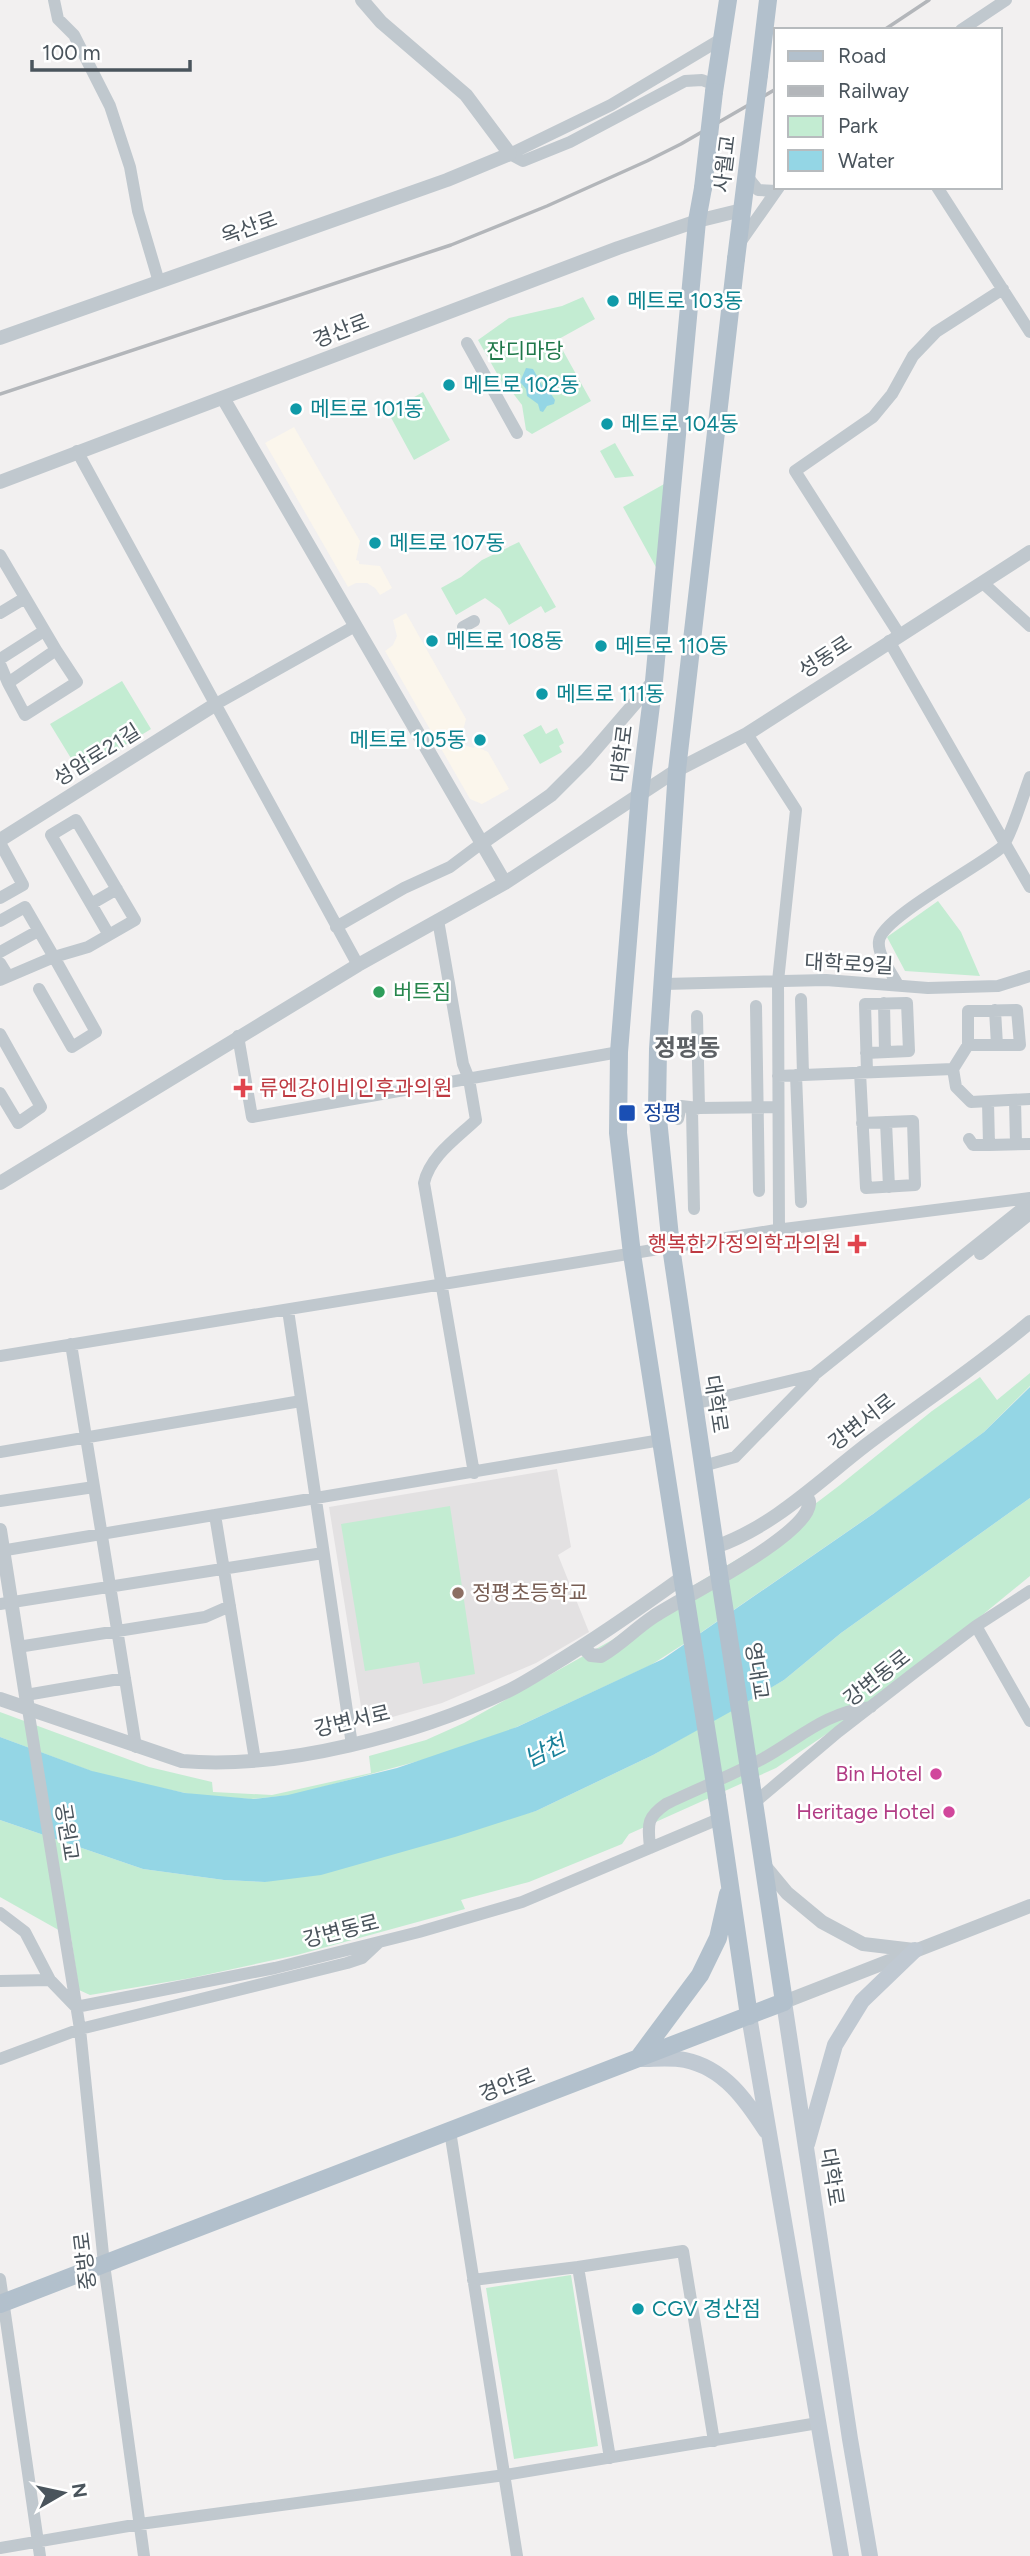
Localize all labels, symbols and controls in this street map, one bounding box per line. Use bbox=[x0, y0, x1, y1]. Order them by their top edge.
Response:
scale bar bbox=[32, 28, 189, 72]
legend bbox=[774, 28, 1002, 189]
text: 100 m bbox=[42, 40, 101, 65]
text: Road bbox=[838, 43, 886, 68]
text: Railway bbox=[838, 78, 909, 103]
text: Park bbox=[838, 113, 879, 138]
street label: 사월교 bbox=[709, 134, 740, 194]
text: Water bbox=[838, 148, 894, 173]
street label: 옥산로 bbox=[217, 206, 280, 249]
place label: 메트로 103동 bbox=[627, 288, 743, 313]
marker: 메트로 103동 bbox=[605, 293, 621, 309]
street label: 경산로 bbox=[309, 308, 372, 353]
park label: 잔디마당 bbox=[486, 338, 564, 363]
place label: 메트로 102동 bbox=[463, 372, 579, 397]
marker: 메트로 102동 bbox=[441, 377, 457, 393]
place label: 메트로 101동 bbox=[310, 396, 423, 421]
marker: 메트로 101동 bbox=[288, 401, 304, 417]
place label: 메트로 104동 bbox=[621, 411, 739, 436]
marker: 메트로 104동 bbox=[599, 416, 615, 432]
place label: 메트로 107동 bbox=[389, 530, 505, 555]
marker: 메트로 107동 bbox=[367, 535, 383, 551]
place label: 메트로 108동 bbox=[446, 628, 564, 653]
street label: 성동로 bbox=[794, 630, 856, 683]
marker: 메트로 108동 bbox=[424, 633, 440, 649]
place label: 메트로 110동 bbox=[615, 633, 728, 658]
marker: 메트로 110동 bbox=[593, 638, 609, 654]
place label: 메트로 111동 bbox=[556, 681, 665, 706]
marker: 메트로 111동 bbox=[534, 686, 550, 702]
street label: 성암로21길 bbox=[49, 718, 145, 791]
street label: 대학로 bbox=[606, 724, 637, 784]
place label: 메트로 105동 bbox=[349, 727, 466, 752]
marker: 메트로 105동 bbox=[472, 732, 488, 748]
street label: 대학로9길 bbox=[804, 949, 894, 978]
place label: 버트짐 bbox=[393, 979, 451, 1004]
marker: 버트짐 bbox=[371, 984, 387, 1000]
district label: 정평동 bbox=[654, 1033, 720, 1062]
place label: 류엔강이비인후과의원 bbox=[259, 1075, 452, 1100]
marker: 류엔강이비인후과의원 bbox=[233, 1078, 253, 1098]
place label: 정평 bbox=[643, 1100, 682, 1125]
marker: 정평 bbox=[617, 1103, 637, 1123]
place label: 행복한가정의학과의원 bbox=[648, 1231, 841, 1256]
marker: 행복한가정의학과의원 bbox=[847, 1234, 867, 1254]
street label: 대학로 bbox=[700, 1373, 733, 1435]
street label: 강변서로 bbox=[824, 1388, 900, 1455]
place label: 정평초등학교 bbox=[472, 1580, 588, 1605]
marker: 정평초등학교 bbox=[450, 1585, 466, 1601]
street label: 영대교 bbox=[741, 1640, 774, 1702]
street label: 강변동로 bbox=[839, 1644, 915, 1711]
street label: 강변서로 bbox=[311, 1700, 392, 1741]
water label: 남천 bbox=[520, 1728, 573, 1773]
place label: Bin Hotel bbox=[835, 1761, 922, 1786]
marker: Bin Hotel bbox=[928, 1766, 944, 1782]
place label: Heritage Hotel bbox=[796, 1799, 935, 1824]
street label: 공원교 bbox=[51, 1801, 84, 1863]
marker: Heritage Hotel bbox=[941, 1804, 957, 1820]
street label: 강변동로 bbox=[300, 1909, 381, 1952]
street label: 경안로 bbox=[475, 2062, 538, 2107]
street label: 대학로 bbox=[816, 2146, 849, 2208]
street label: 중방로 bbox=[69, 2231, 100, 2291]
place label: CGV 경산점 bbox=[652, 2296, 761, 2321]
marker: CGV 경산점 bbox=[630, 2301, 646, 2317]
north arrow bbox=[28, 2458, 98, 2528]
text: N bbox=[67, 2481, 92, 2499]

